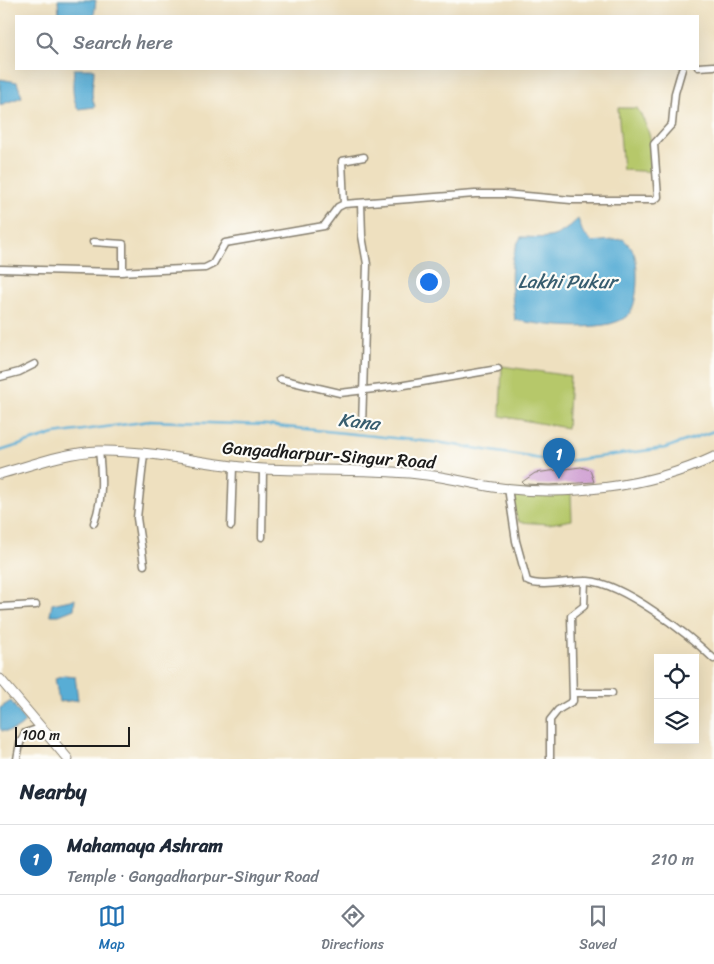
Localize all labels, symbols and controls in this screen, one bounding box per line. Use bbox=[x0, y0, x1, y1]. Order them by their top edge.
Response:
search box bbox=[15, 15, 699, 70]
text: Search here bbox=[73, 26, 173, 59]
icon: search bbox=[33, 29, 61, 57]
water label: Lakhi Pukur bbox=[518, 265, 619, 298]
your location bbox=[416, 269, 442, 295]
water label: Kana bbox=[337, 403, 383, 440]
street label: Gangadharpur-Singur Road bbox=[221, 432, 438, 479]
pin: 1 bbox=[543, 438, 575, 479]
map controls bbox=[654, 654, 699, 744]
button: locate bbox=[654, 654, 699, 699]
button: layers bbox=[654, 699, 699, 744]
text: 100 m bbox=[22, 723, 60, 748]
scale bar bbox=[15, 724, 130, 747]
text: Nearby bbox=[20, 773, 86, 811]
text: Mahamaya Ashram bbox=[67, 829, 223, 862]
text: 1 bbox=[33, 845, 39, 874]
text: 210 m bbox=[651, 845, 694, 874]
text: Temple · Gangadharpur-Singur Road bbox=[67, 862, 319, 891]
tab: Map bbox=[98, 902, 126, 957]
tab: Directions bbox=[321, 902, 384, 957]
tab: Saved bbox=[579, 902, 616, 957]

